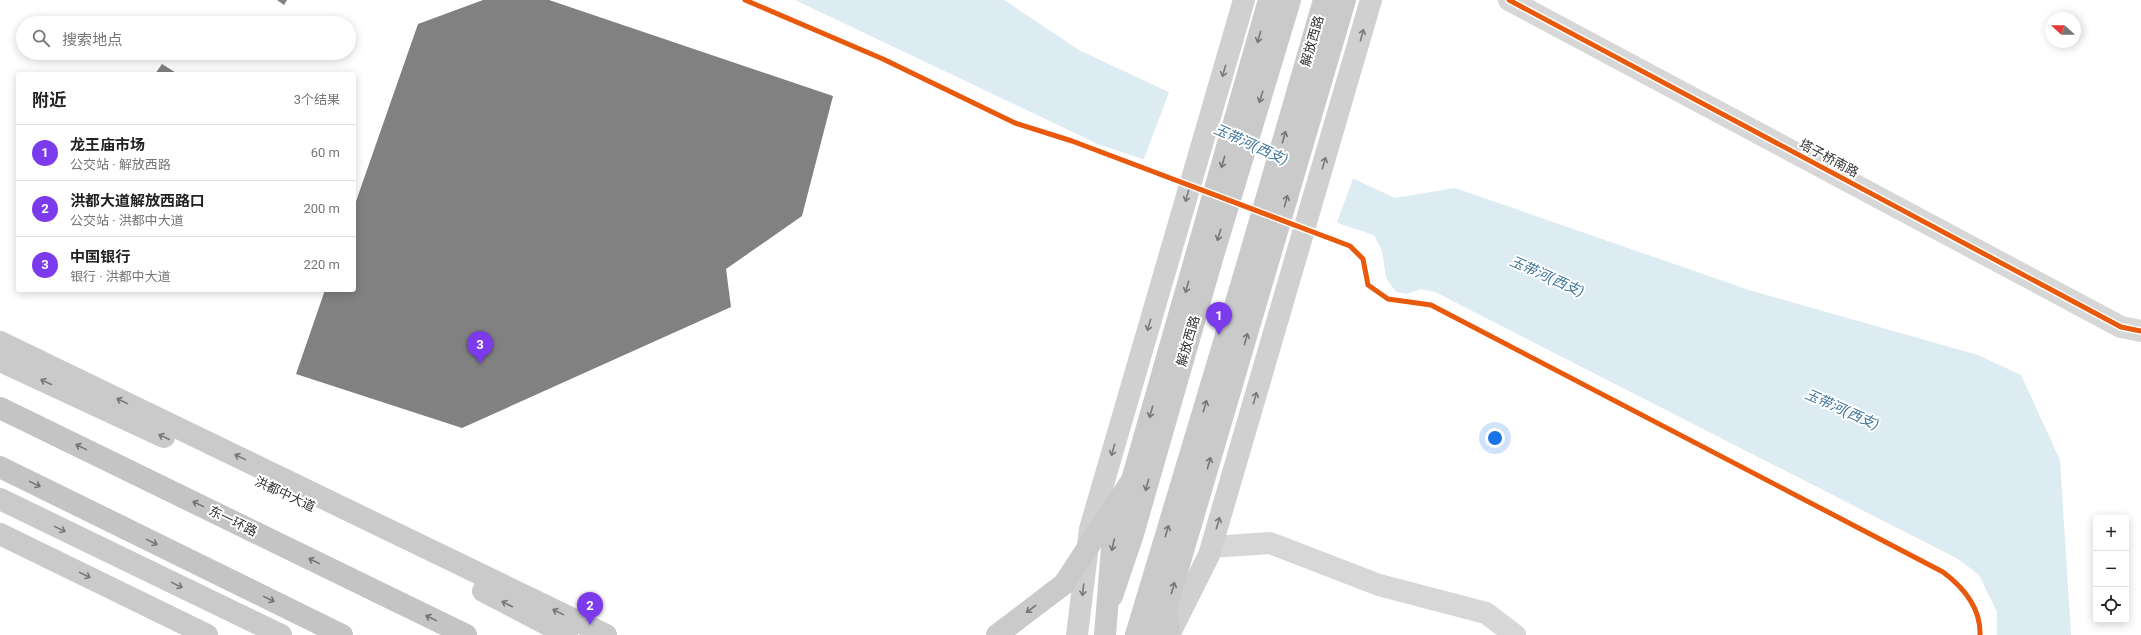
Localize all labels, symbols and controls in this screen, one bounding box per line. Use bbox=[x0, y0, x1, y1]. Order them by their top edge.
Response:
north arrow bbox=[2045, 12, 2081, 48]
street label: 解放西路 bbox=[1298, 14, 1326, 68]
search box bbox=[16, 16, 356, 60]
icon: search bbox=[30, 27, 52, 49]
one-way arrow bbox=[1359, 28, 1366, 41]
text: 搜索地点 bbox=[62, 31, 122, 49]
one-way arrow bbox=[1255, 31, 1262, 44]
one-way arrow bbox=[1220, 65, 1227, 78]
text: 附近 bbox=[32, 90, 66, 110]
one-way arrow bbox=[1257, 91, 1265, 103]
text: 3个结果 bbox=[294, 92, 340, 107]
water label: 玉带河(西支) bbox=[1211, 121, 1291, 168]
one-way arrow bbox=[1281, 131, 1288, 144]
text: 龙王庙市场 bbox=[70, 136, 145, 154]
street label: 塔子桥南路 bbox=[1797, 136, 1861, 180]
text: 1 bbox=[41, 145, 49, 160]
text: 60 m bbox=[311, 145, 340, 160]
one-way arrow bbox=[1219, 156, 1226, 169]
text: 公交站 · 解放西路 bbox=[70, 157, 171, 172]
one-way arrow bbox=[1321, 157, 1328, 170]
one-way arrow bbox=[1183, 189, 1190, 202]
text: 洪都大道解放西路口 bbox=[70, 192, 205, 210]
one-way arrow bbox=[1283, 194, 1290, 207]
text: 2 bbox=[41, 201, 49, 216]
text: 200 m bbox=[303, 201, 340, 216]
text: 公交站 · 洪都中大道 bbox=[70, 213, 184, 228]
one-way arrow bbox=[1215, 228, 1222, 241]
text: 中国银行 bbox=[70, 248, 130, 266]
water label: 玉带河(西支) bbox=[1507, 253, 1587, 300]
text: 3 bbox=[41, 257, 49, 272]
text: 220 m bbox=[303, 257, 340, 272]
text: 银行 · 洪都中大道 bbox=[70, 269, 171, 284]
one-way arrow bbox=[1183, 281, 1190, 294]
pin: 1 bbox=[1206, 302, 1232, 335]
street label: 解放西路 bbox=[1174, 314, 1202, 368]
one-way arrow bbox=[1145, 318, 1152, 331]
pin: 3 bbox=[467, 331, 493, 364]
one-way arrow bbox=[1243, 332, 1250, 345]
one-way arrow bbox=[40, 378, 52, 385]
water label: 玉带河(西支) bbox=[1802, 386, 1882, 433]
one-way arrow bbox=[1252, 392, 1259, 405]
one-way arrow bbox=[117, 397, 129, 404]
one-way arrow bbox=[1202, 400, 1209, 413]
one-way arrow bbox=[1147, 406, 1154, 419]
your location bbox=[1485, 428, 1505, 448]
one-way arrow bbox=[158, 433, 170, 440]
one-way arrow bbox=[75, 443, 87, 450]
one-way arrow bbox=[1109, 443, 1116, 456]
one-way arrow bbox=[234, 453, 246, 460]
one-way arrow bbox=[1206, 457, 1213, 470]
street label: 洪都中大道 bbox=[252, 473, 318, 515]
one-way arrow bbox=[1143, 478, 1150, 491]
one-way arrow bbox=[29, 481, 41, 489]
one-way arrow bbox=[192, 500, 204, 507]
street label: 东一环路 bbox=[206, 503, 260, 539]
map controls bbox=[2093, 515, 2129, 623]
button: + bbox=[2093, 515, 2129, 551]
one-way arrow bbox=[1215, 517, 1222, 530]
one-way arrow bbox=[1164, 524, 1171, 537]
one-way arrow bbox=[54, 526, 66, 533]
one-way arrow bbox=[1109, 538, 1117, 551]
one-way arrow bbox=[145, 539, 157, 546]
button: − bbox=[2093, 551, 2129, 587]
one-way arrow bbox=[309, 557, 321, 564]
one-way arrow bbox=[79, 572, 91, 580]
one-way arrow bbox=[171, 582, 183, 589]
one-way arrow bbox=[1170, 582, 1177, 595]
one-way arrow bbox=[1079, 583, 1087, 596]
button: locate bbox=[2093, 587, 2129, 623]
pin: 2 bbox=[577, 592, 603, 625]
one-way arrow bbox=[262, 596, 274, 603]
one-way arrow bbox=[502, 600, 514, 607]
one-way arrow bbox=[1026, 605, 1037, 613]
one-way arrow bbox=[552, 608, 564, 615]
one-way arrow bbox=[426, 614, 438, 621]

